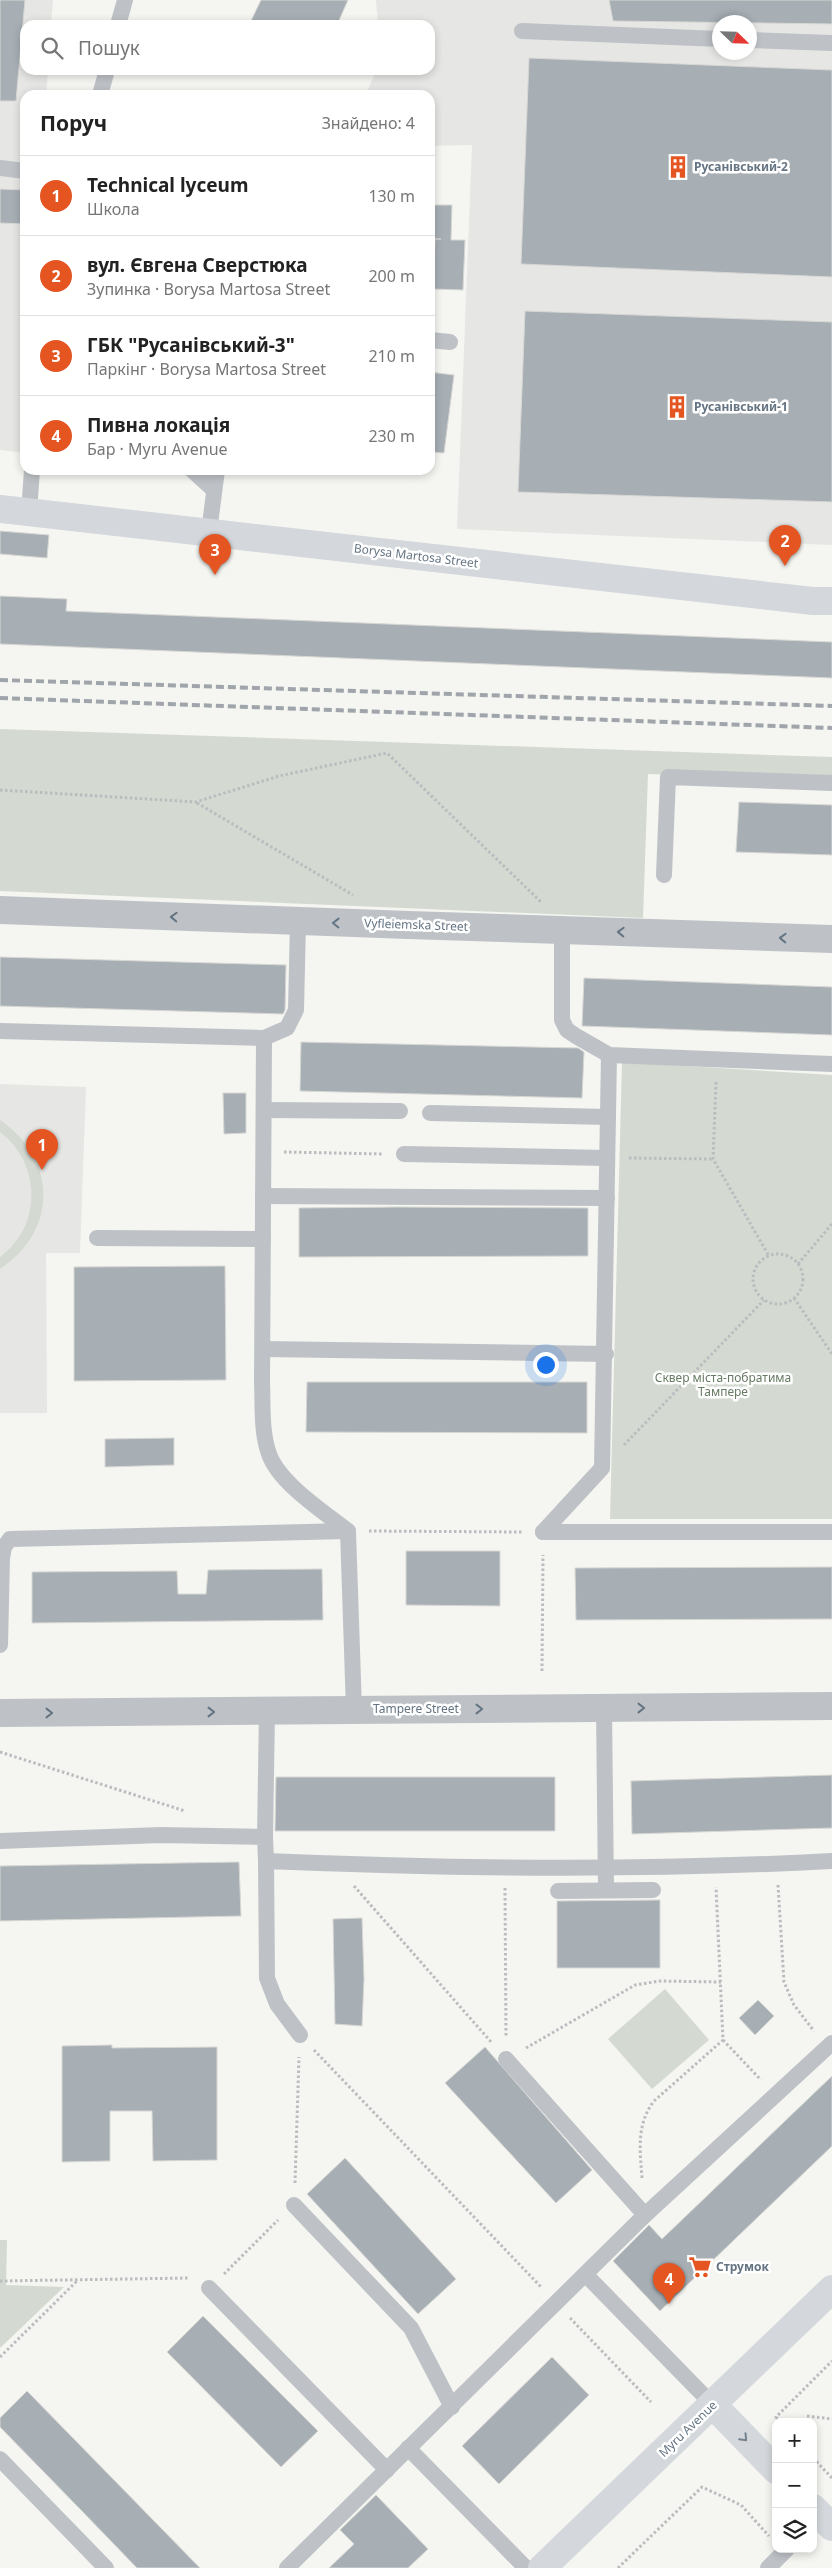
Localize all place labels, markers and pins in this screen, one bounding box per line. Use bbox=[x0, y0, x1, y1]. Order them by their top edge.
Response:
building icon: Русанівський-2 bbox=[665, 154, 691, 180]
place label: Русанівський-2 bbox=[694, 158, 788, 175]
building icon: Русанівський-1 bbox=[664, 394, 690, 420]
place label: Русанівський-1 bbox=[694, 398, 788, 415]
pin: 2 bbox=[769, 525, 801, 566]
pin: 3 bbox=[199, 534, 231, 575]
pin: 1 bbox=[26, 1129, 58, 1170]
supermarket icon: Струмок bbox=[687, 2254, 713, 2280]
place label: Струмок bbox=[716, 2258, 769, 2275]
pin: 4 bbox=[653, 2263, 685, 2304]

